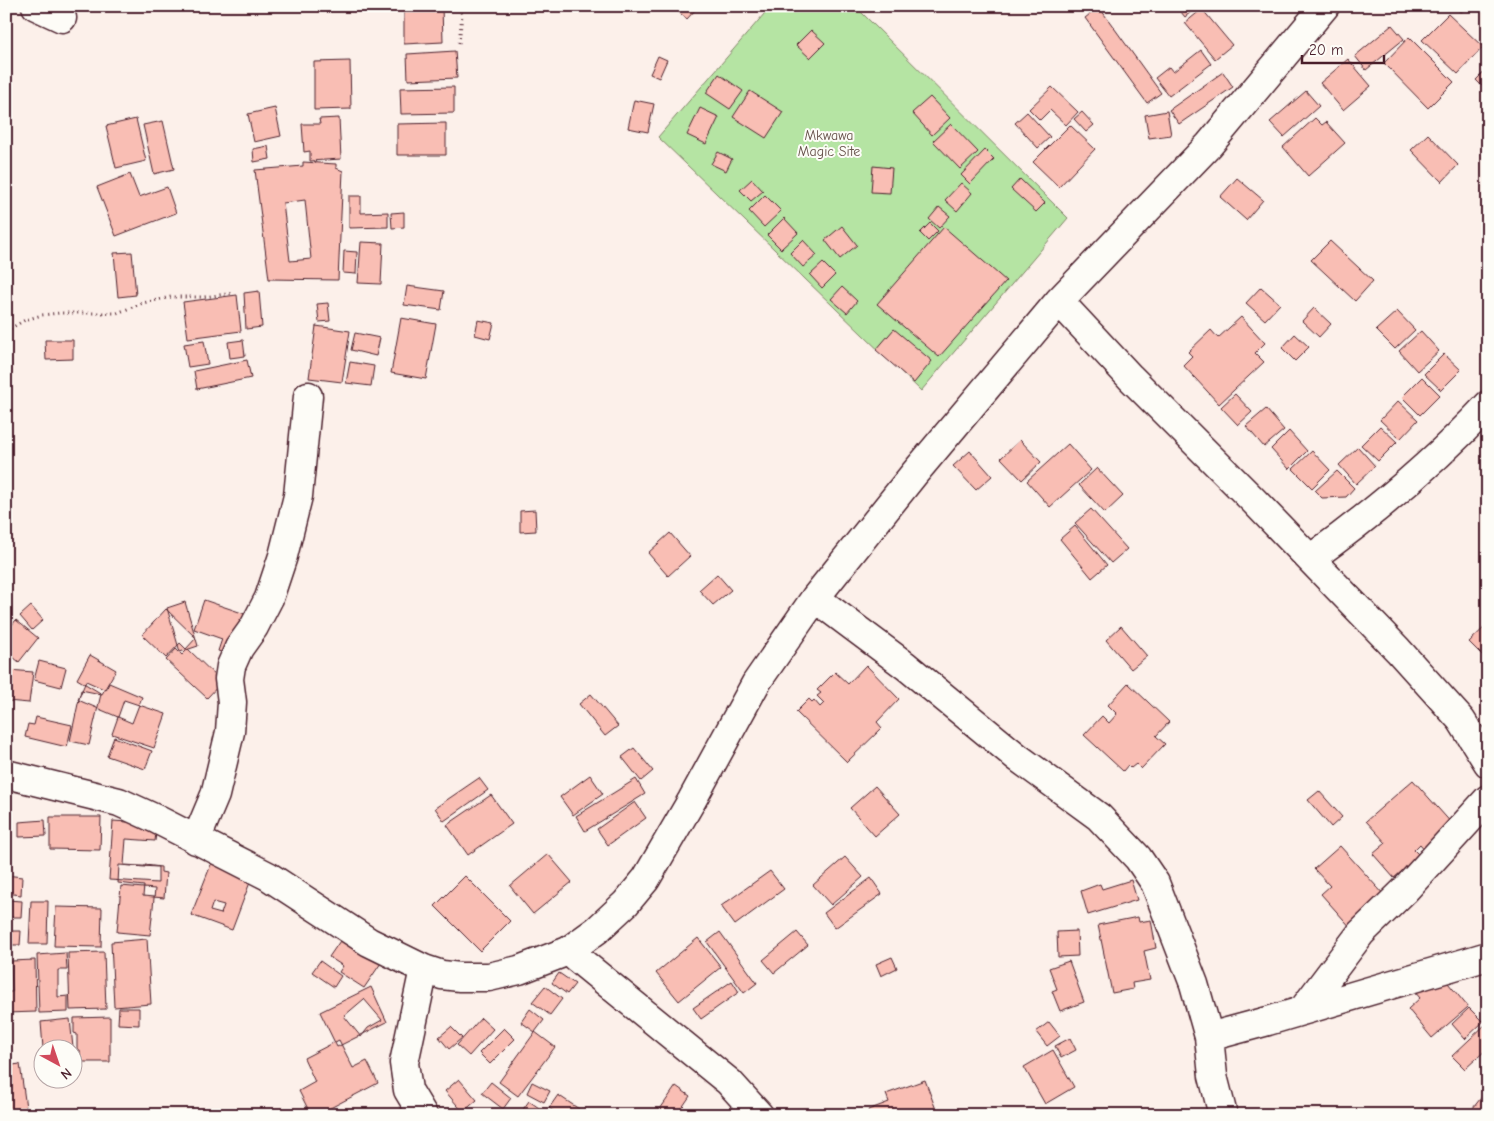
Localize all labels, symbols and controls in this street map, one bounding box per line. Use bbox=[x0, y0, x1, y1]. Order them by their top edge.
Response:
scale bar bbox=[1302, 32, 1384, 64]
text: 20 m bbox=[1309, 41, 1343, 59]
park label: Mkwawa Magic Site bbox=[798, 127, 860, 160]
north arrow bbox=[32, 1038, 82, 1088]
text: N bbox=[57, 1064, 75, 1083]

